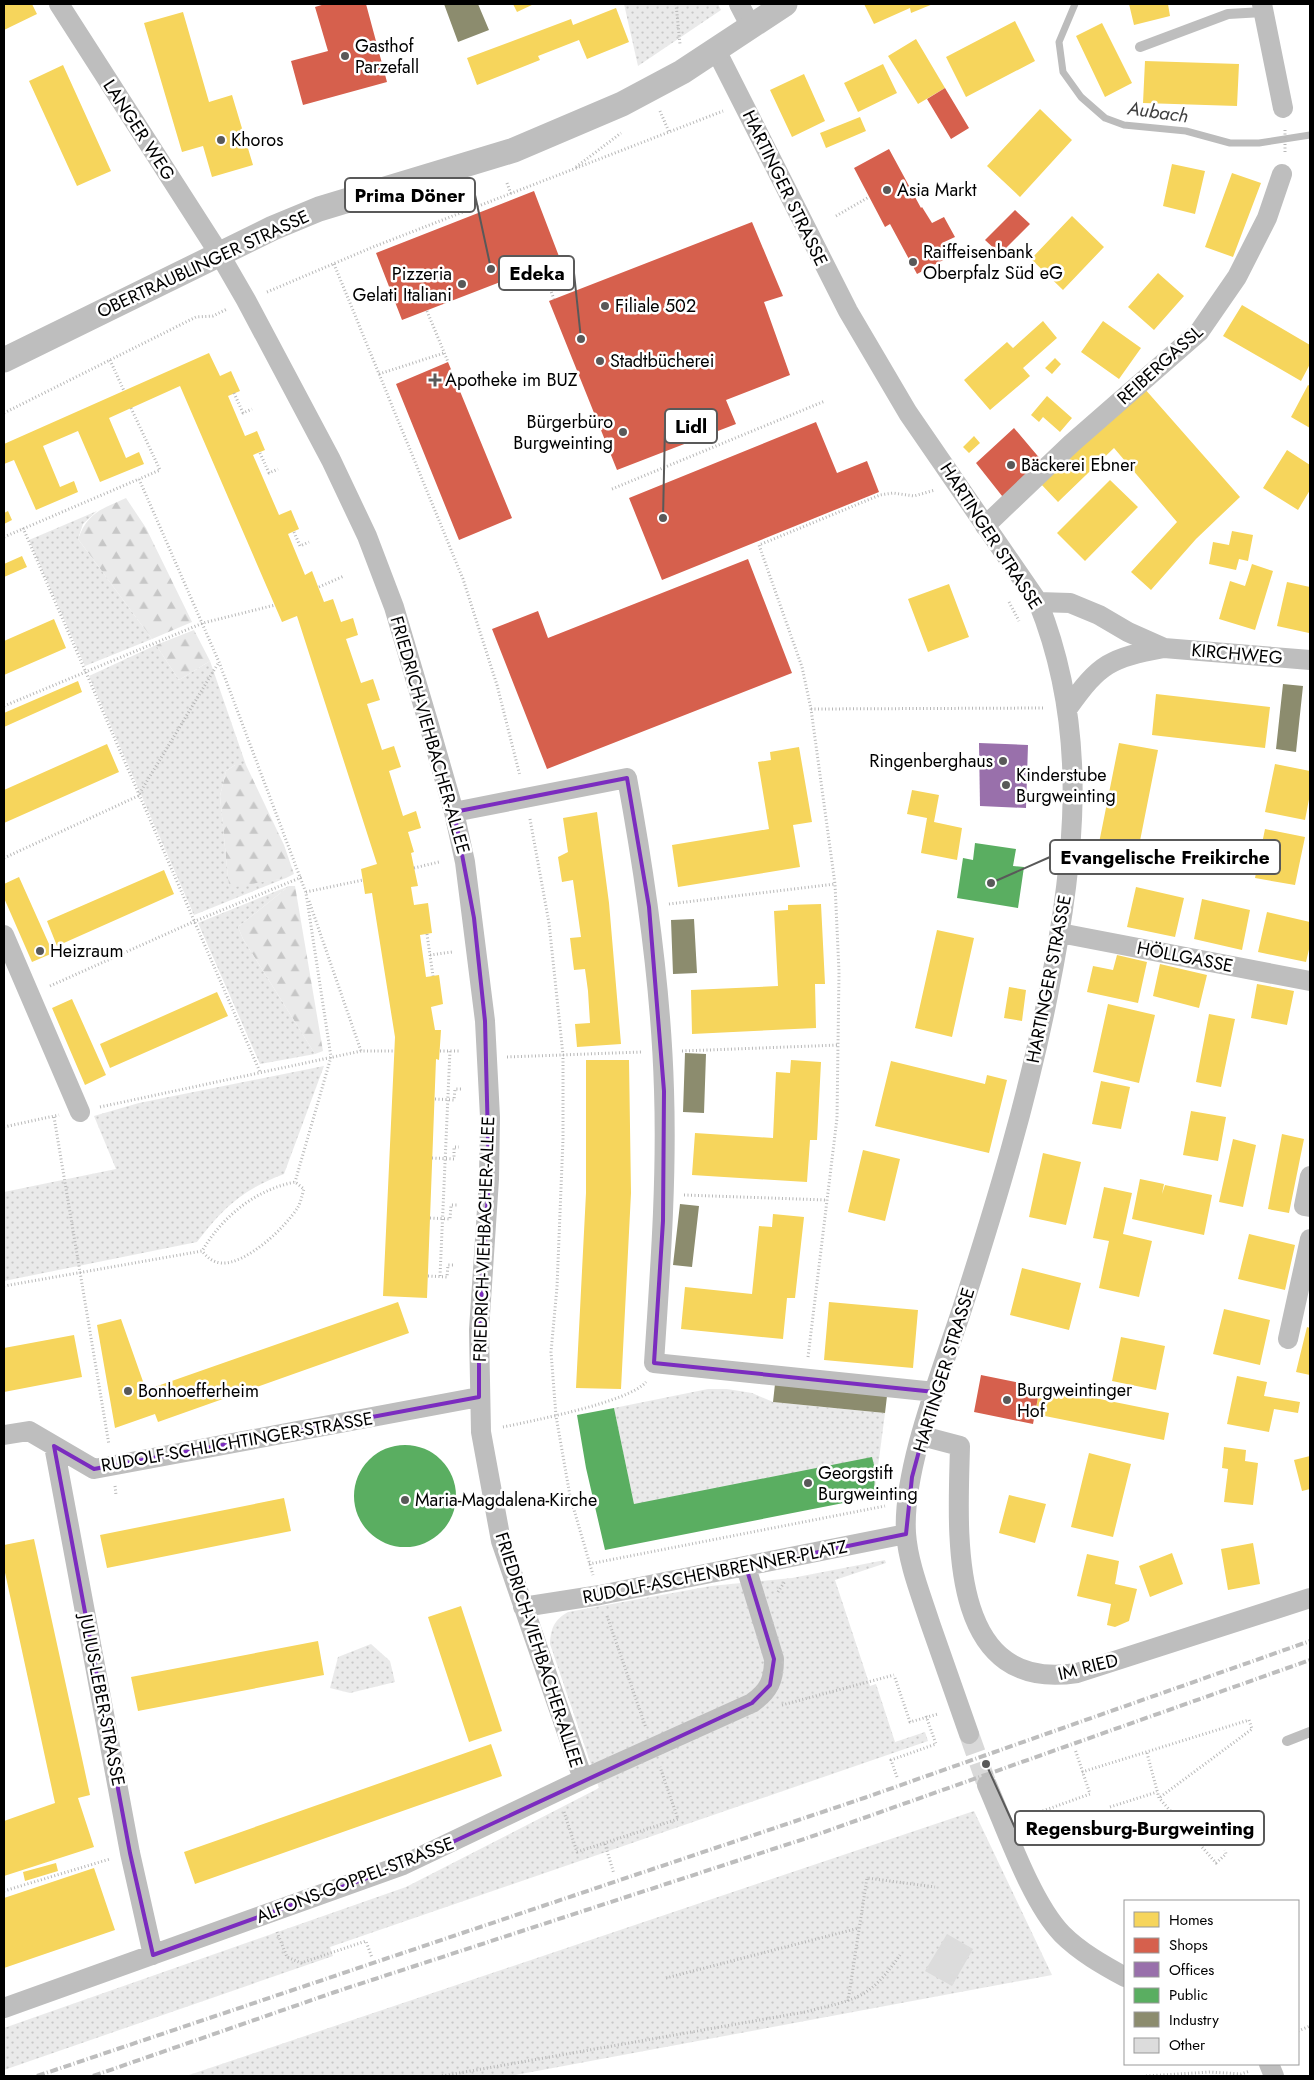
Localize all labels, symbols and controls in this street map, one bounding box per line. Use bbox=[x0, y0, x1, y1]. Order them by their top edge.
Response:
place label: Gasthof Parzefall bbox=[355, 33, 419, 80]
marker: Gasthof Parzefall bbox=[339, 50, 351, 62]
street label: LANGER WEG bbox=[97, 74, 181, 186]
water label: Aubach bbox=[1125, 94, 1190, 130]
street label: HARTINGER STRASSE bbox=[736, 106, 834, 270]
place label: Khoros bbox=[231, 127, 283, 153]
marker: Khoros bbox=[215, 134, 227, 146]
place label: Asia Markt bbox=[897, 177, 977, 203]
callout: Prima Döner bbox=[345, 178, 475, 212]
text: Prima Döner bbox=[355, 182, 466, 209]
marker: Asia Markt bbox=[881, 184, 893, 196]
street label: OBERTRAUBLINGER STRASSE bbox=[93, 203, 313, 325]
place label: Raiffeisenbank Oberpfalz Süd eG bbox=[923, 239, 1063, 286]
callout: Edeka bbox=[499, 256, 574, 290]
marker: Raiffeisenbank Oberpfalz Süd eG bbox=[907, 256, 919, 268]
text: Edeka bbox=[509, 260, 565, 287]
place label: Pizzeria Gelati Italiani bbox=[353, 261, 452, 308]
marker: Pizzeria Gelati Italiani bbox=[456, 278, 468, 290]
place label: Filiale 502 bbox=[615, 293, 696, 319]
marker: Filiale 502 bbox=[599, 300, 611, 312]
street label: REIBERGASSL bbox=[1111, 319, 1209, 411]
place label: Stadtbücherei bbox=[610, 348, 714, 374]
marker: Stadtbücherei bbox=[594, 355, 606, 367]
place label: Apotheke im BUZ bbox=[445, 367, 578, 393]
marker: Apotheke im BUZ bbox=[429, 374, 441, 386]
place label: Bürgerbüro Burgweinting bbox=[513, 409, 613, 456]
callout: Lidl bbox=[665, 409, 717, 443]
text: Lidl bbox=[675, 413, 707, 440]
marker: Bürgerbüro Burgweinting bbox=[617, 426, 629, 438]
place label: Bäckerei Ebner bbox=[1021, 452, 1136, 478]
street label: HARTINGER STRASSE bbox=[934, 457, 1048, 615]
marker: Bäckerei Ebner bbox=[1005, 459, 1017, 471]
street label: FRIEDRICH-VIEHBACHER-ALLEE bbox=[384, 613, 476, 857]
street label: KIRCHWEG bbox=[1190, 637, 1284, 671]
place label: Ringenberghaus bbox=[869, 748, 993, 774]
marker: Ringenberghaus bbox=[997, 755, 1009, 767]
place label: Kinderstube Burgweinting bbox=[1016, 762, 1116, 809]
marker: Kinderstube Burgweinting bbox=[1000, 779, 1012, 791]
callout: Evangelische Freikirche bbox=[1050, 840, 1280, 874]
text: Evangelische Freikirche bbox=[1060, 844, 1270, 871]
street label: HARTINGER STRASSE bbox=[1020, 893, 1078, 1065]
street label: HÖLLGASSE bbox=[1135, 935, 1235, 979]
place label: Heizraum bbox=[50, 938, 123, 964]
marker: Heizraum bbox=[34, 945, 46, 957]
street label: FRIEDRICH-VIEHBACHER-ALLEE bbox=[467, 1116, 501, 1362]
street label: HARTINGER STRASSE bbox=[907, 1285, 981, 1455]
place label: Burgweintinger Hof bbox=[1017, 1377, 1133, 1424]
place label: Bonhoefferheim bbox=[138, 1378, 259, 1404]
marker: Bonhoefferheim bbox=[122, 1385, 134, 1397]
marker: Burgweintinger Hof bbox=[1001, 1394, 1013, 1406]
street label: RUDOLF-SCHLICHTINGER-STRASSE bbox=[99, 1405, 375, 1479]
place label: Georgstift Burgweinting bbox=[818, 1460, 918, 1507]
marker: Georgstift Burgweinting bbox=[802, 1477, 814, 1489]
place label: Maria-Magdalena-Kirche bbox=[415, 1487, 597, 1513]
marker: Maria-Magdalena-Kirche bbox=[399, 1494, 411, 1506]
street label: FRIEDRICH-VIEHBACHER-ALLEE bbox=[489, 1529, 589, 1771]
street label: RUDOLF-ASCHENBRENNER-PLATZ bbox=[580, 1534, 850, 1610]
street label: JULIUS-LEBER-STRASSE bbox=[72, 1610, 131, 1788]
street label: IM RIED bbox=[1055, 1647, 1121, 1687]
callout: Regensburg-Burgweinting bbox=[1015, 1811, 1264, 1845]
text: Regensburg-Burgweinting bbox=[1026, 1815, 1254, 1842]
street label: ALFONS-GOPPEL-STRASSE bbox=[252, 1830, 458, 1930]
legend bbox=[1124, 1900, 1299, 2065]
text: Homes bbox=[1169, 1909, 1213, 1931]
text: Shops bbox=[1169, 1934, 1208, 1956]
text: Offices bbox=[1169, 1959, 1214, 1981]
text: Public bbox=[1169, 1984, 1208, 2006]
text: Industry bbox=[1169, 2009, 1219, 2031]
text: Other bbox=[1169, 2034, 1206, 2056]

